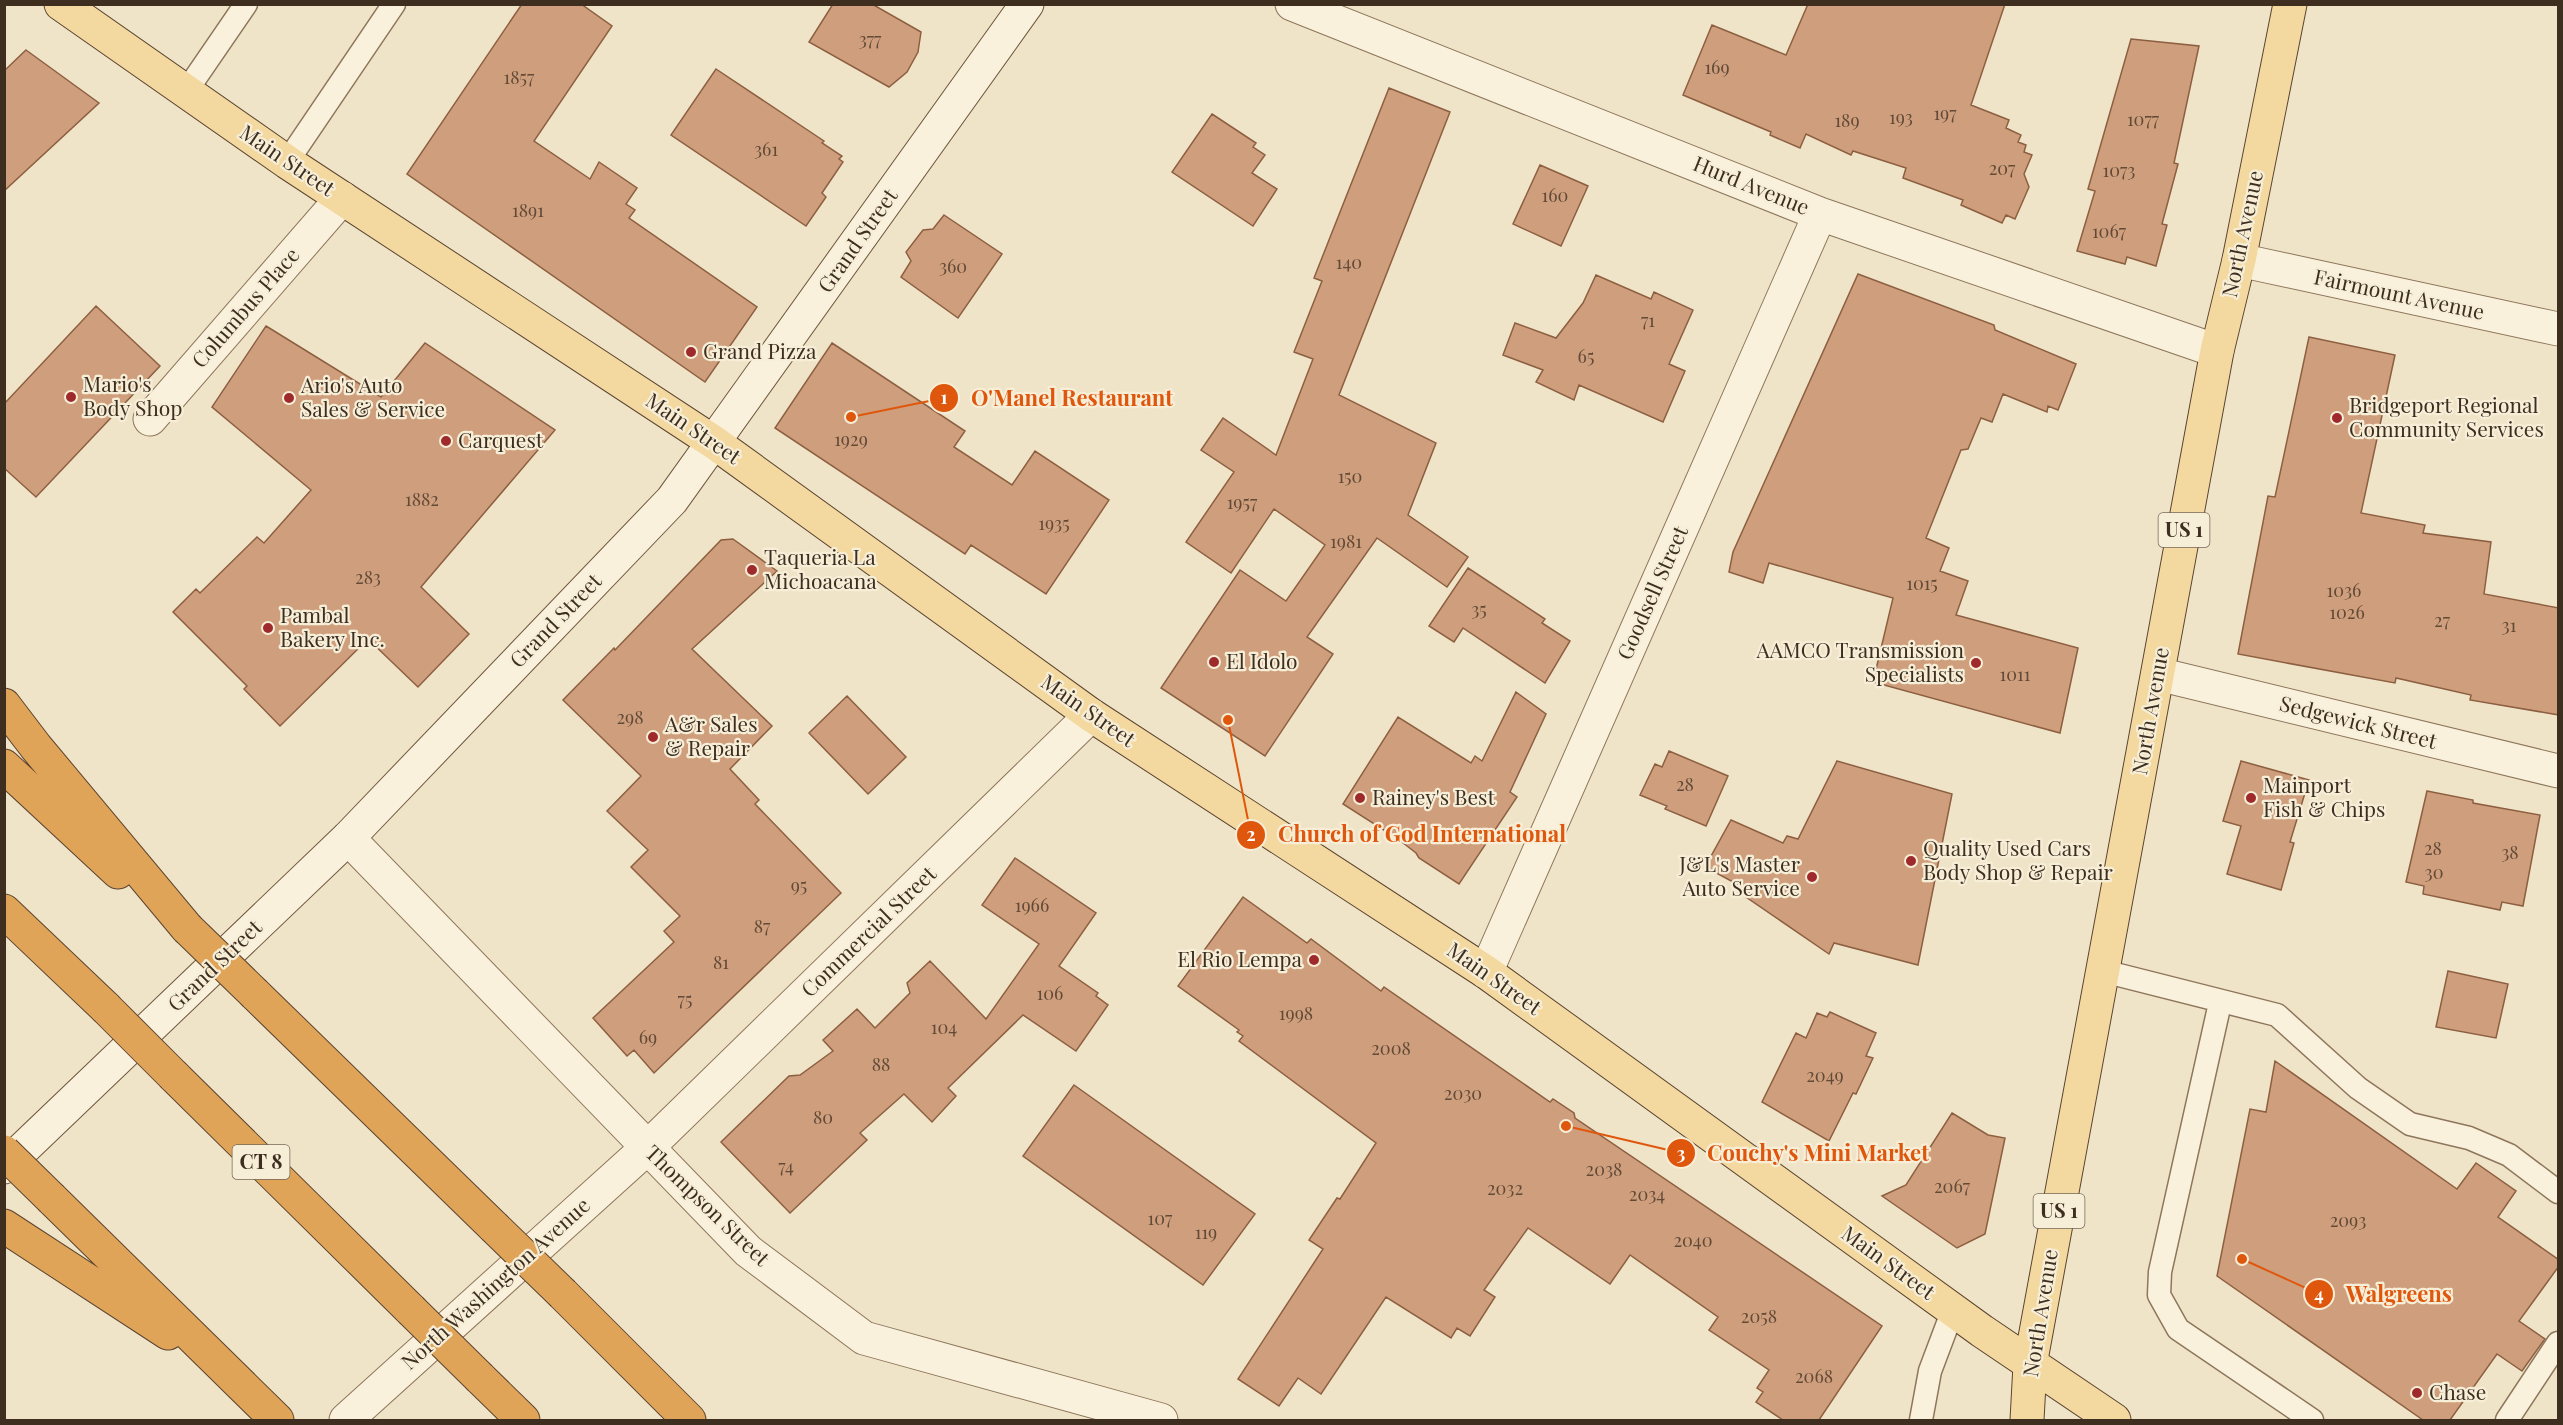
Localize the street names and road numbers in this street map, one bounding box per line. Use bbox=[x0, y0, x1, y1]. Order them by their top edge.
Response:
street label: Main Street bbox=[235, 117, 342, 202]
street label: Hurd Avenue bbox=[1690, 148, 1814, 220]
street label: North Avenue bbox=[2214, 168, 2268, 300]
street label: Grand Street bbox=[810, 182, 903, 297]
street label: Columbus Place bbox=[185, 241, 304, 373]
street label: Fairmount Avenue bbox=[2312, 261, 2487, 325]
street label: Main Street bbox=[641, 385, 748, 470]
road number: US 1 bbox=[2158, 513, 2210, 547]
street label: Goodsell Street bbox=[1609, 520, 1693, 663]
street label: Grand Street bbox=[502, 566, 607, 673]
street label: North Avenue bbox=[2124, 645, 2174, 777]
street label: Main Street bbox=[1036, 667, 1142, 752]
street label: Sedgewick Street bbox=[2277, 688, 2441, 754]
street label: Commercial Street bbox=[794, 859, 941, 1002]
street label: Grand Street bbox=[160, 912, 267, 1017]
street label: Main Street bbox=[1442, 935, 1548, 1020]
street label: Thompson Street bbox=[640, 1138, 777, 1272]
road number: CT 8 bbox=[232, 1145, 290, 1179]
street label: North Washington Avenue bbox=[394, 1190, 595, 1375]
road number: US 1 bbox=[2034, 1194, 2084, 1228]
street label: Main Street bbox=[1837, 1218, 1942, 1305]
street label: North Avenue bbox=[2015, 1247, 2063, 1379]

